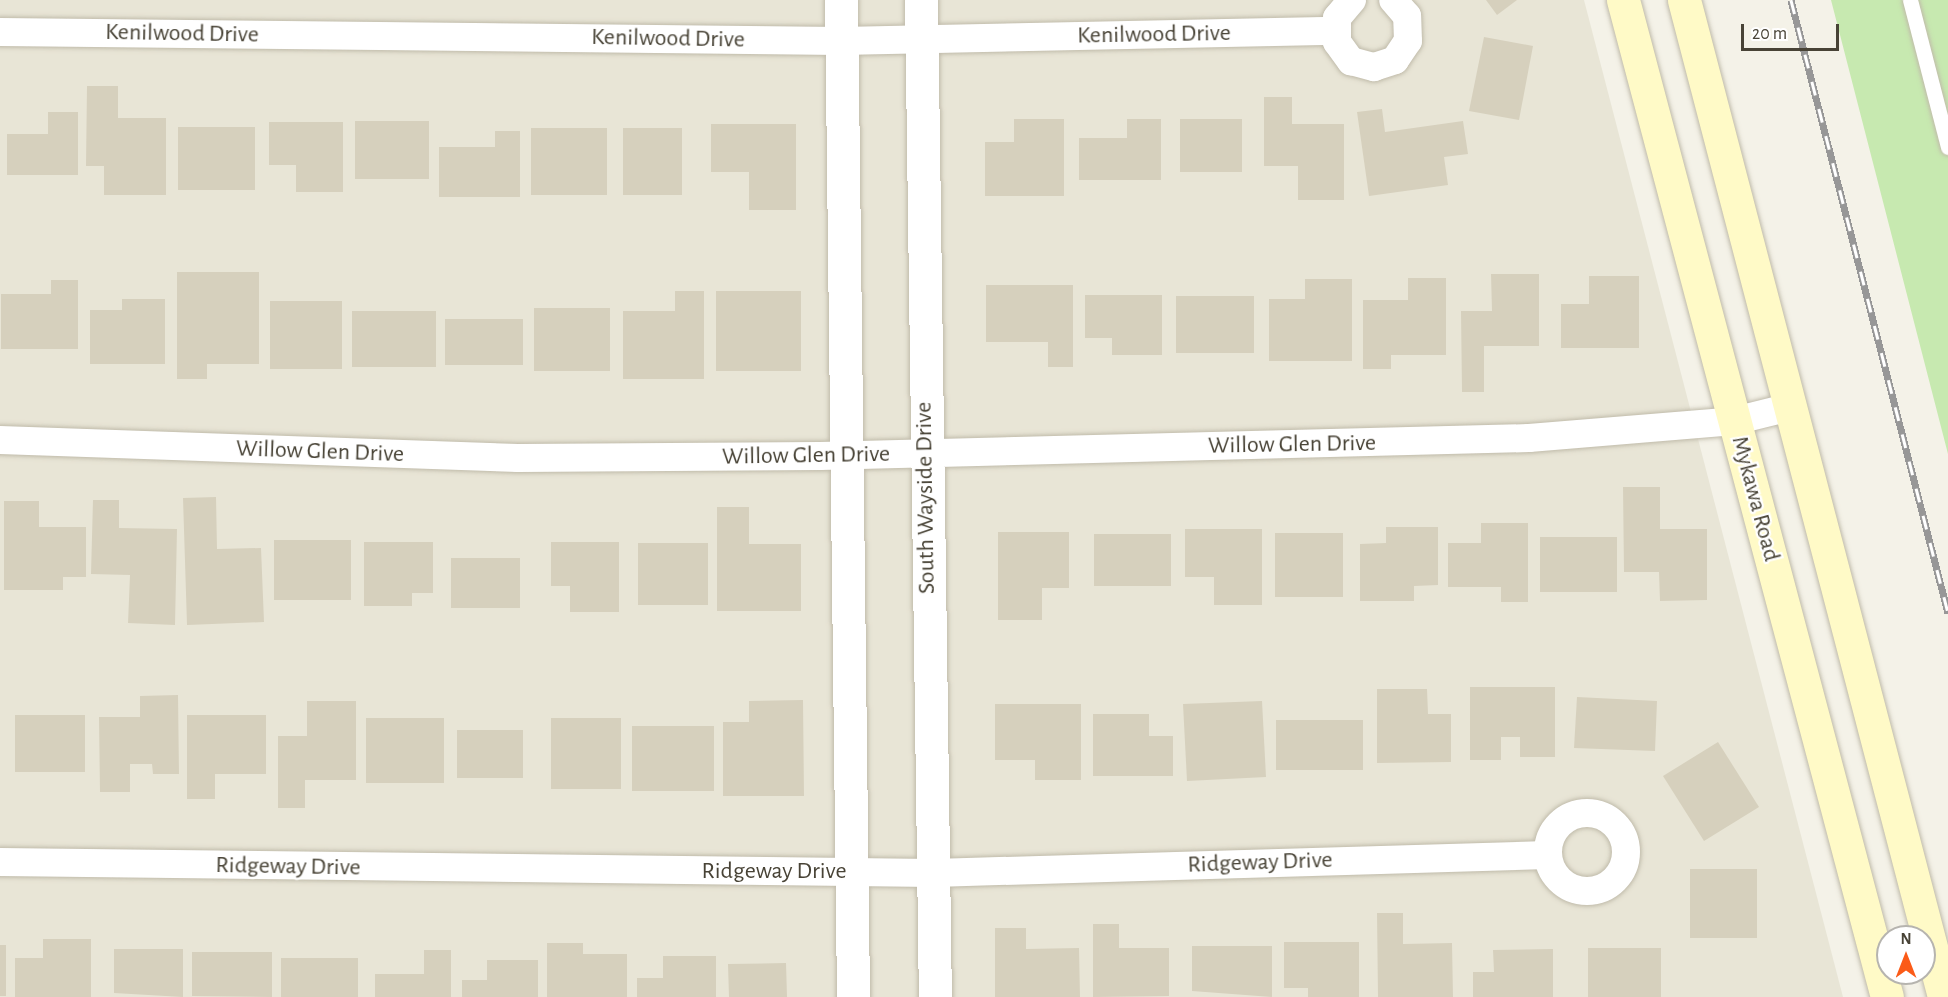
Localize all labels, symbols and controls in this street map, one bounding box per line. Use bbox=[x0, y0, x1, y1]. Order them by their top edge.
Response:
scale bar bbox=[1744, 12, 1842, 50]
street label: Kenilwood Drive bbox=[105, 18, 259, 50]
street label: Kenilwood Drive bbox=[1077, 19, 1231, 51]
street label: Kenilwood Drive bbox=[591, 23, 745, 55]
text: 20 m bbox=[1752, 25, 1787, 43]
street label: South Wayside Drive bbox=[910, 402, 942, 594]
street label: Willow Glen Drive bbox=[1208, 429, 1376, 461]
street label: Mykawa Road bbox=[1724, 433, 1786, 565]
street label: Willow Glen Drive bbox=[236, 435, 404, 469]
street label: Willow Glen Drive bbox=[722, 440, 890, 472]
street label: Ridgeway Drive bbox=[1187, 846, 1333, 880]
street label: Ridgeway Drive bbox=[215, 851, 361, 883]
street label: Ridgeway Drive bbox=[701, 858, 847, 886]
north arrow bbox=[1876, 925, 1936, 985]
text: N bbox=[1900, 931, 1912, 947]

